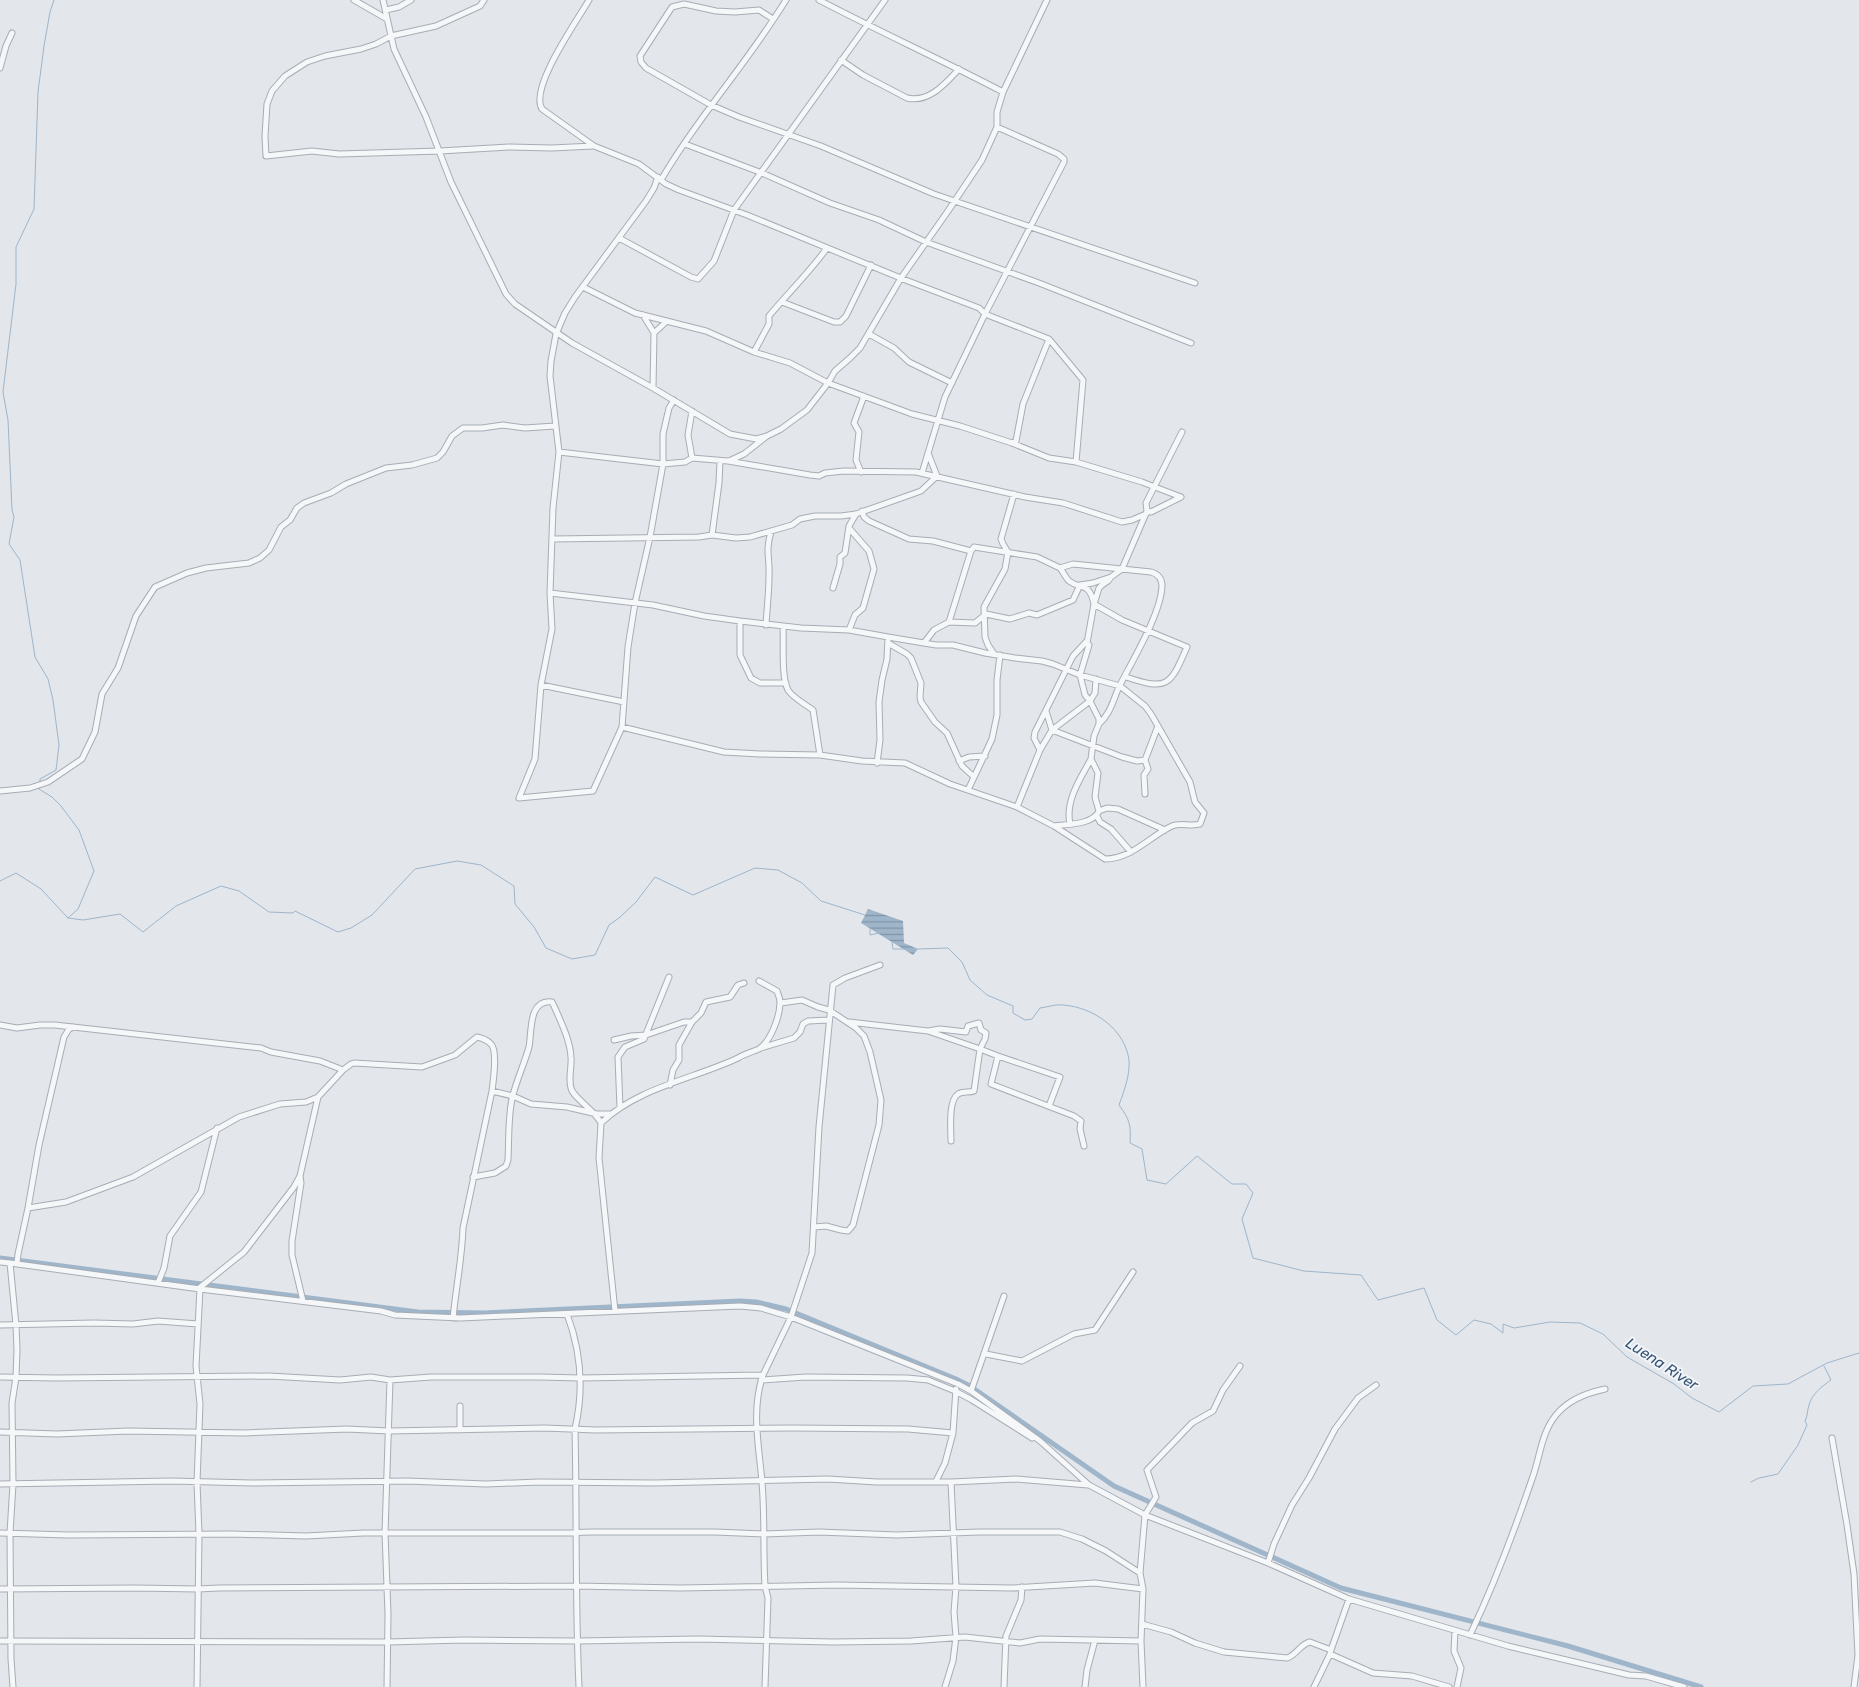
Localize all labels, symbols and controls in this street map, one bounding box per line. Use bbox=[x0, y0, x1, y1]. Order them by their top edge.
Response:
water label: Luena River bbox=[1622, 1334, 1703, 1395]

